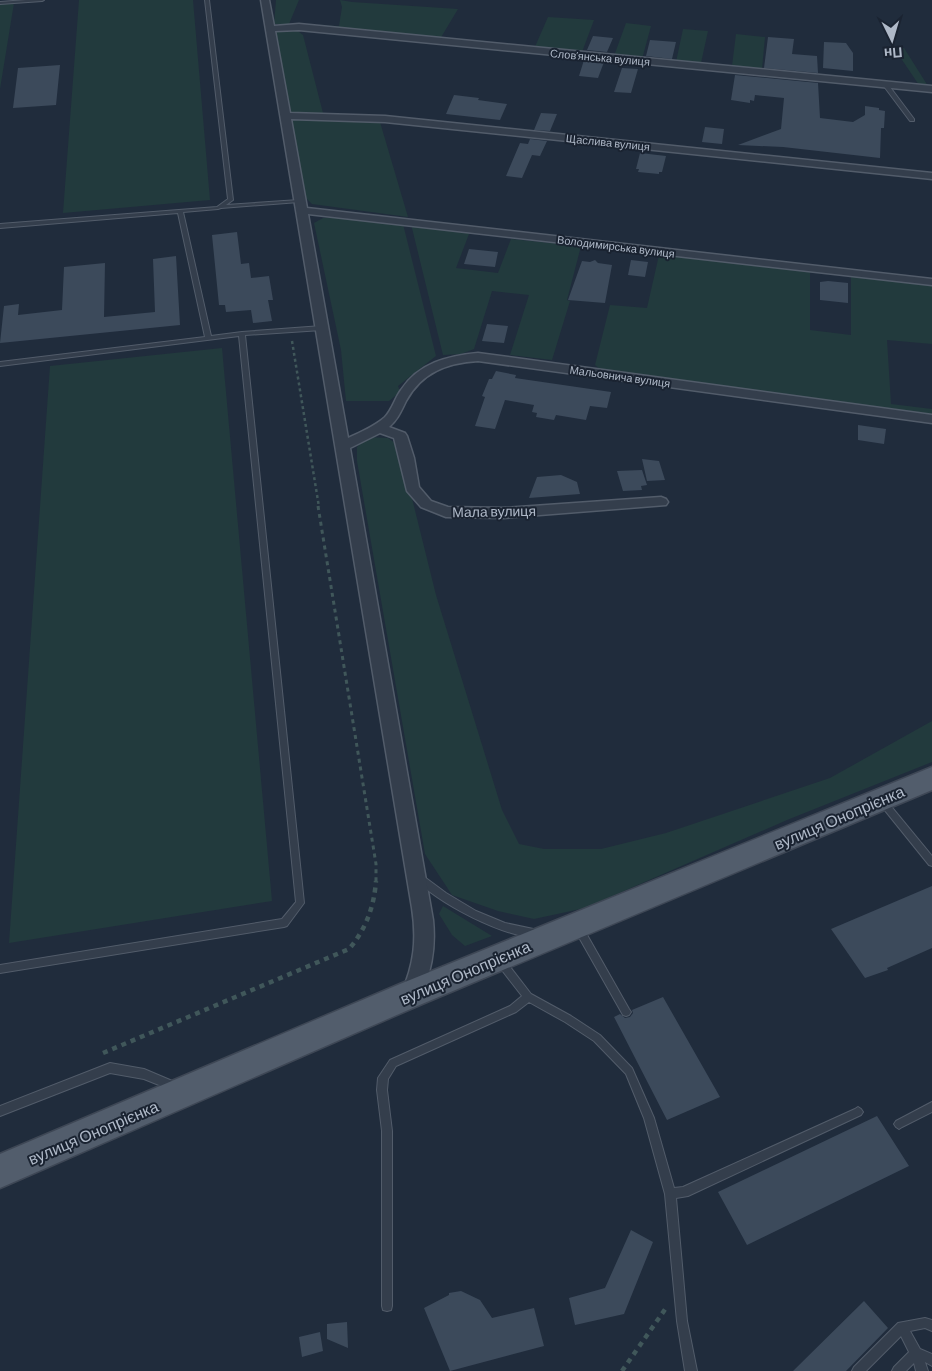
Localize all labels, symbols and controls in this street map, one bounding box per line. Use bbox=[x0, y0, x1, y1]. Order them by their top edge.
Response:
north arrow bbox=[867, 15, 917, 65]
text: Пн bbox=[883, 44, 903, 63]
street label: Словʼянська вулиця bbox=[549, 46, 651, 68]
street label: Щаслива вулиця bbox=[565, 131, 651, 153]
street label: Володимирська вулиця bbox=[556, 232, 676, 260]
street label: Мальовнича вулиця bbox=[569, 363, 671, 390]
street label: Мала вулиця bbox=[452, 502, 536, 520]
street label: вулиця Онопрієнка bbox=[771, 781, 907, 853]
street label: вулиця Онопрієнка bbox=[397, 936, 533, 1008]
street label: вулиця Онопрієнка bbox=[25, 1096, 161, 1168]

